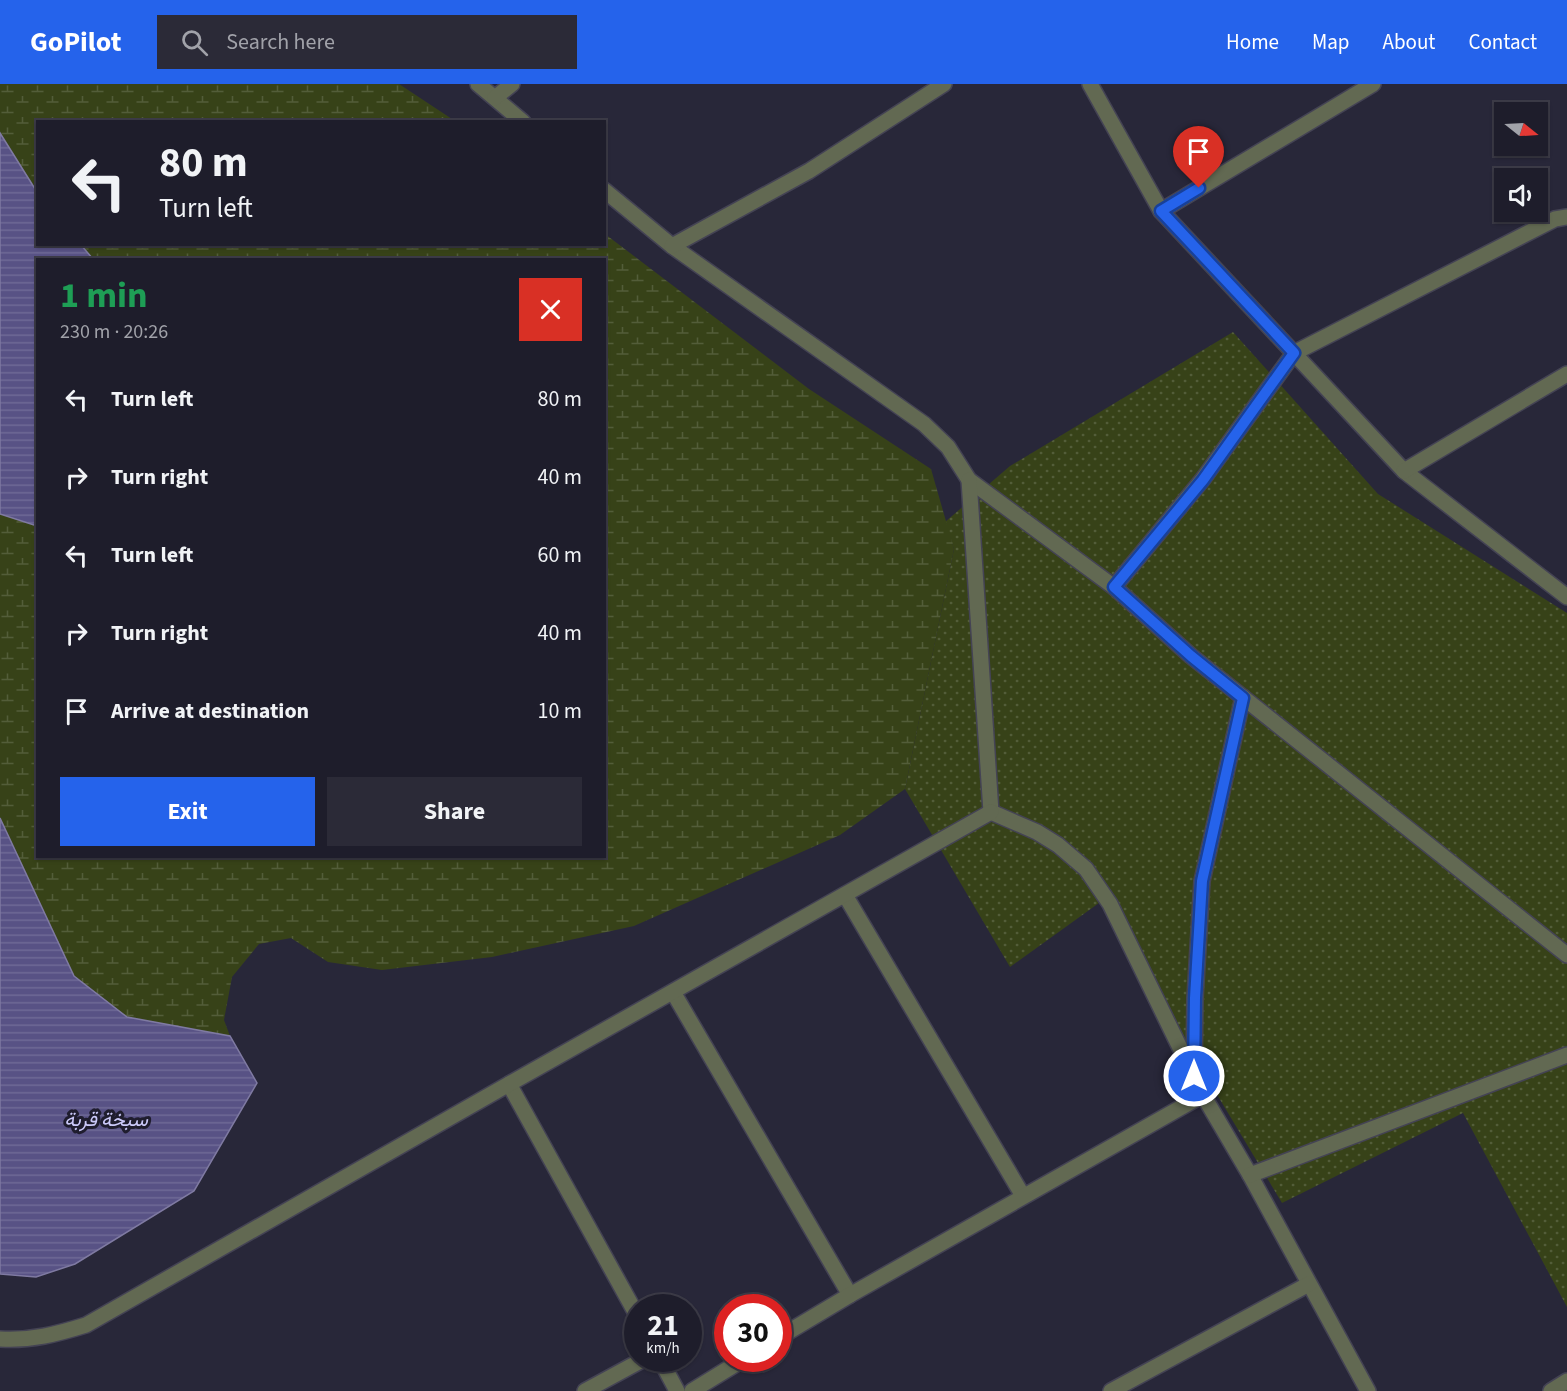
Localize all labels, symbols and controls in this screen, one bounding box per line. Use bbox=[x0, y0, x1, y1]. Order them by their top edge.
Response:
search box bbox=[157, 15, 577, 69]
text: GoPilot bbox=[30, 22, 121, 62]
icon: search bbox=[178, 26, 211, 59]
text: Search here bbox=[226, 26, 335, 58]
text: Home bbox=[1226, 27, 1279, 57]
text: Map bbox=[1312, 27, 1350, 57]
text: About bbox=[1383, 27, 1435, 57]
text: Contact bbox=[1468, 27, 1537, 57]
north arrow bbox=[1494, 102, 1548, 156]
map controls bbox=[1494, 102, 1548, 222]
pin bbox=[1173, 126, 1224, 188]
text: 80 m bbox=[159, 133, 248, 193]
icon: arrive bbox=[1182, 135, 1215, 168]
icon: left bbox=[60, 144, 138, 222]
button: sound bbox=[1494, 168, 1548, 222]
text: Turn left bbox=[159, 189, 253, 228]
text: 1 min bbox=[60, 270, 148, 321]
button: close bbox=[519, 278, 582, 341]
text: 230 m · 20:26 bbox=[60, 318, 168, 346]
icon: left bbox=[60, 383, 93, 416]
text: Turn left bbox=[111, 383, 193, 415]
text: 80 m bbox=[537, 383, 582, 415]
icon: right bbox=[60, 461, 93, 494]
text: Turn right bbox=[111, 461, 208, 493]
text: 40 m bbox=[537, 461, 582, 493]
icon: left bbox=[60, 539, 93, 572]
text: Turn left bbox=[111, 539, 193, 571]
text: 60 m bbox=[537, 539, 582, 571]
icon: right bbox=[60, 617, 93, 650]
text: Turn right bbox=[111, 617, 208, 649]
text: 40 m bbox=[537, 617, 582, 649]
icon: arrive bbox=[60, 695, 93, 728]
text: Arrive at destination bbox=[111, 695, 309, 727]
text: 10 m bbox=[537, 695, 582, 727]
button: Exit bbox=[60, 777, 315, 846]
button: Share bbox=[327, 777, 582, 846]
position arrow bbox=[1162, 1044, 1226, 1108]
water label: سبخة قربة bbox=[64, 1106, 149, 1134]
speed limit sign: 30 bbox=[714, 1294, 792, 1372]
text: 21 bbox=[647, 1304, 679, 1347]
text: km/h bbox=[646, 1338, 680, 1359]

